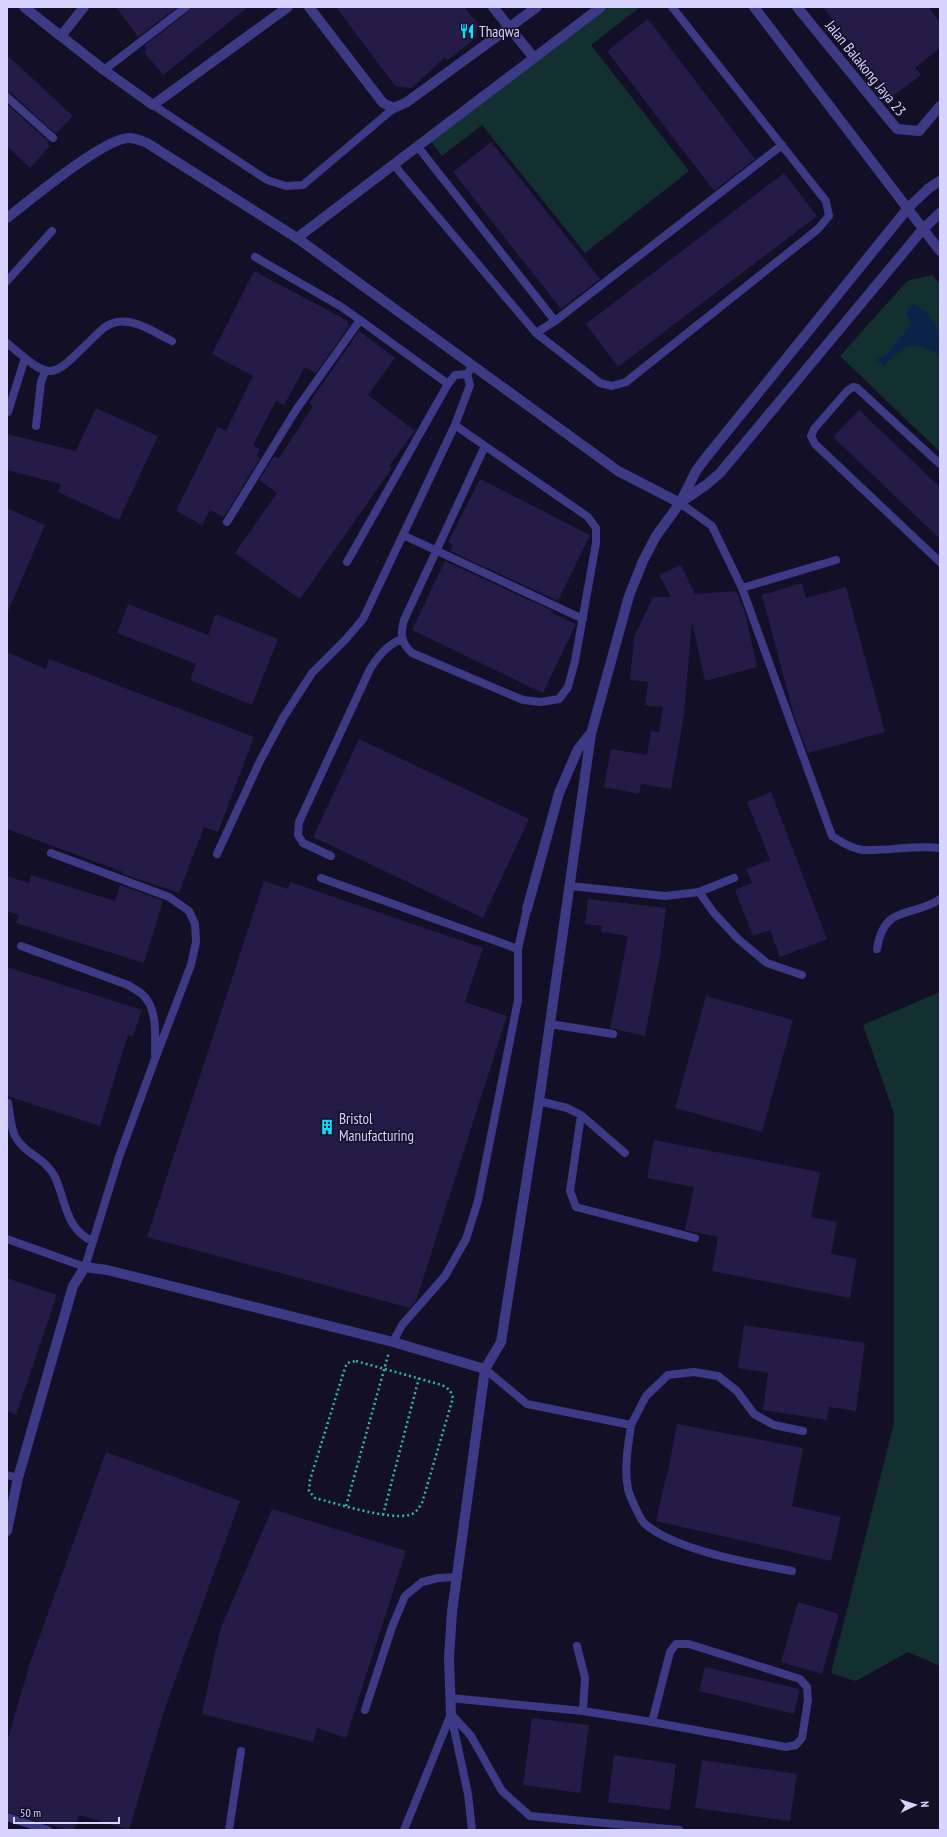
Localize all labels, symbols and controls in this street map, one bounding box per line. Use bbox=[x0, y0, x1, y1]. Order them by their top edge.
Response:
street label: Jalan Balakong Jaya 23 bbox=[821, 15, 910, 120]
restaurant icon: Thaqwa bbox=[458, 22, 476, 40]
place label: Thaqwa bbox=[479, 22, 520, 41]
place label: Bristol Manufacturing bbox=[339, 1109, 414, 1145]
building icon: Bristol Manufacturing bbox=[318, 1118, 336, 1136]
north arrow bbox=[895, 1785, 935, 1825]
scale bar bbox=[14, 1799, 119, 1825]
text: N bbox=[918, 1801, 932, 1808]
text: 50 m bbox=[20, 1805, 41, 1820]

